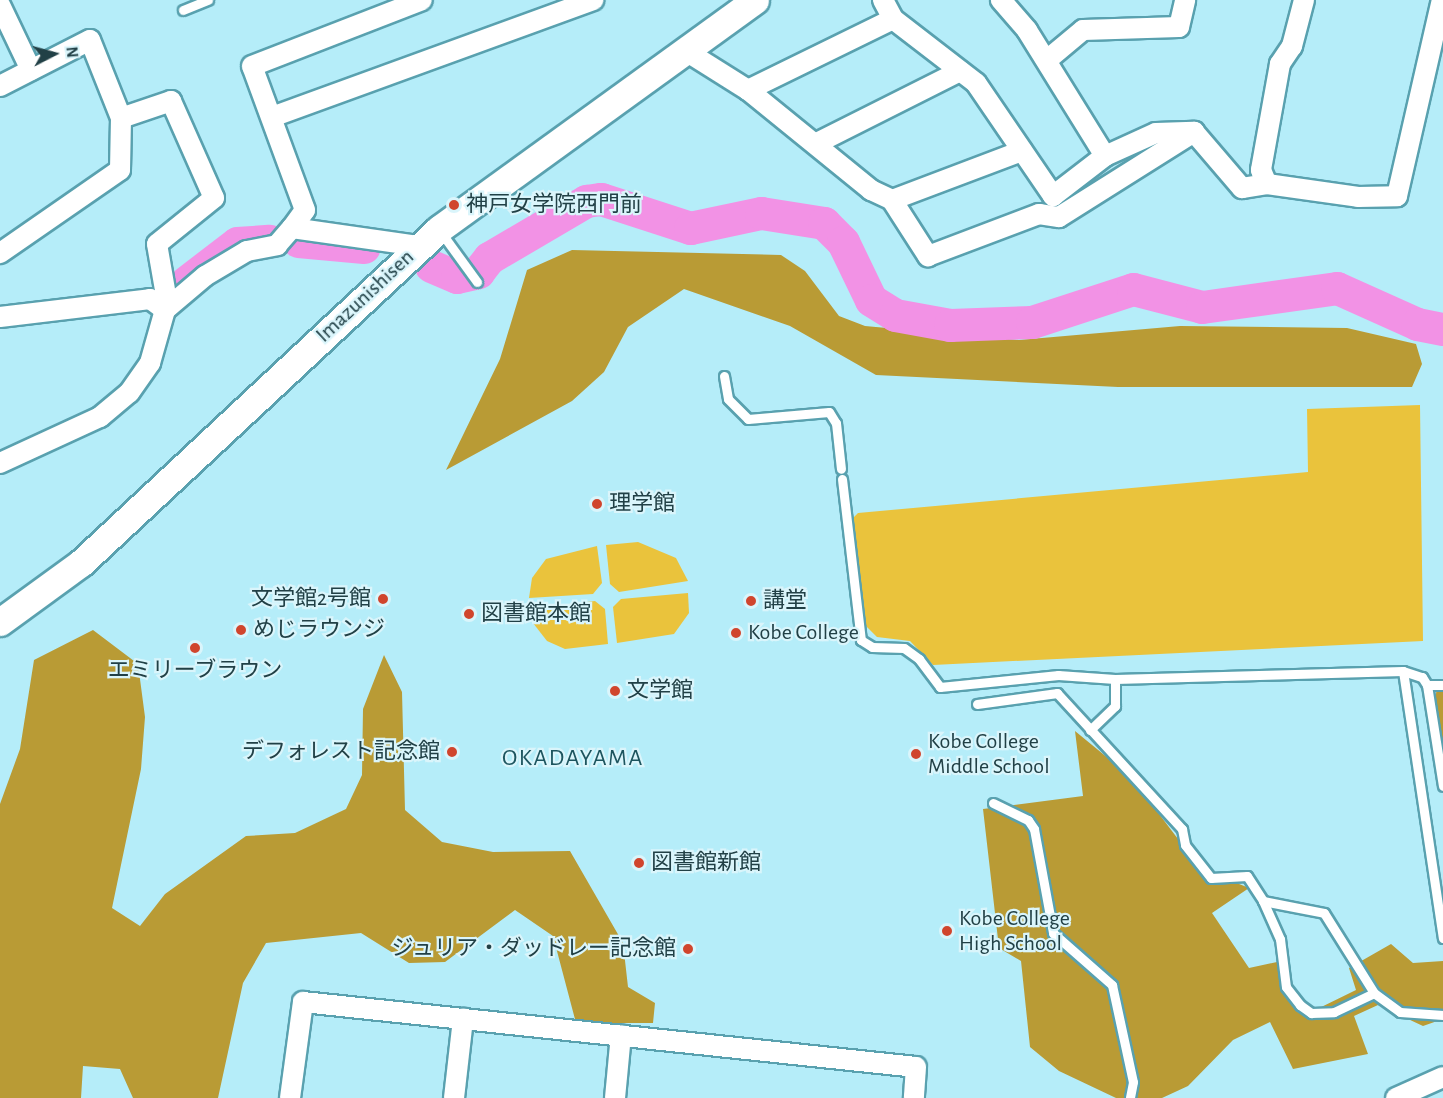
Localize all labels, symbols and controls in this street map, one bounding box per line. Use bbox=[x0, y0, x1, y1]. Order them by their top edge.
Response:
north arrow bbox=[24, 24, 84, 84]
text: N bbox=[63, 46, 80, 58]
place label: 神戸女学院西門前 bbox=[466, 192, 642, 218]
marker: 神戸女学院西門前 bbox=[447, 198, 461, 212]
street label: Imazunishisen bbox=[310, 244, 420, 348]
place label: 理学館 bbox=[609, 491, 675, 517]
marker: 理学館 bbox=[590, 497, 604, 511]
place label: 文学館2号館 bbox=[251, 586, 371, 612]
place label: 講堂 bbox=[763, 588, 807, 614]
marker: 文学館2号館 bbox=[376, 592, 390, 606]
marker: 講堂 bbox=[744, 594, 758, 608]
place label: 図書館本館 bbox=[481, 601, 591, 627]
marker: 図書館本館 bbox=[462, 607, 476, 621]
place label: めじラウンジ bbox=[253, 617, 385, 643]
place label: Kobe College bbox=[748, 620, 859, 646]
marker: めじラウンジ bbox=[234, 623, 248, 637]
marker: Kobe College bbox=[729, 626, 743, 640]
marker: エミリーブラウン bbox=[188, 641, 202, 655]
place label: エミリーブラウン bbox=[107, 658, 283, 684]
place label: 文学館 bbox=[627, 678, 693, 704]
marker: 文学館 bbox=[608, 684, 622, 698]
place label: Kobe College Middle School bbox=[928, 728, 1050, 780]
place label: デフォレスト記念館 bbox=[242, 739, 440, 765]
marker: デフォレスト記念館 bbox=[445, 745, 459, 759]
district label: OKADAYAMA bbox=[502, 745, 644, 773]
marker: Kobe College Middle School bbox=[909, 747, 923, 761]
place label: 図書館新館 bbox=[651, 850, 761, 876]
marker: 図書館新館 bbox=[632, 856, 646, 870]
place label: Kobe College High School bbox=[959, 905, 1070, 956]
marker: Kobe College High School bbox=[940, 924, 954, 938]
place label: ジュリア・ダッドレー記念館 bbox=[390, 936, 676, 962]
marker: ジュリア・ダッドレー記念館 bbox=[681, 942, 695, 956]

